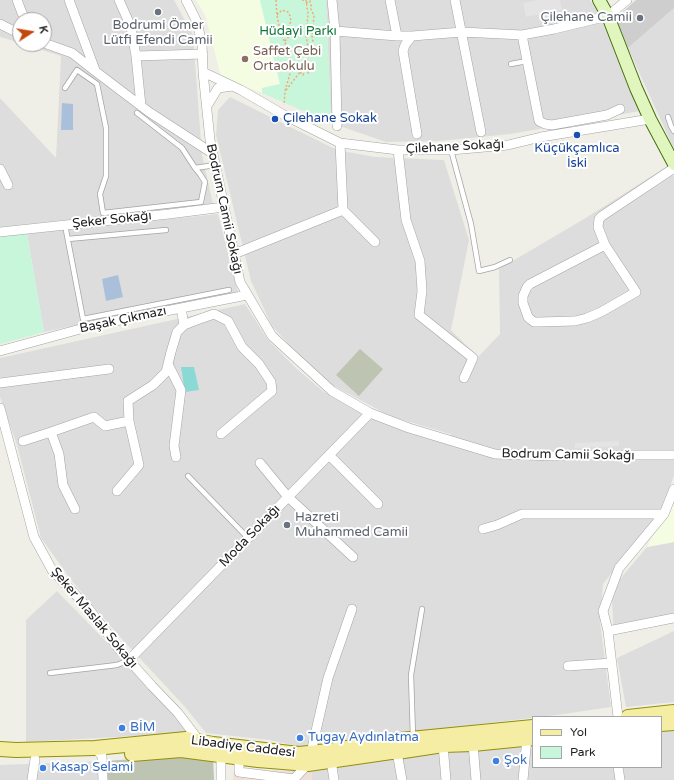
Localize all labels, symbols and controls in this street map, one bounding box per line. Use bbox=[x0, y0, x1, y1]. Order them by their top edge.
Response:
marker: Bodrumi Ömer Lütfi Efendi Camii bbox=[153, 7, 163, 17]
place label: Çilehane Camii bbox=[541, 10, 632, 26]
north arrow bbox=[12, 12, 52, 52]
marker: Çilehane Camii bbox=[635, 13, 645, 23]
place label: Bodrumi Ömer Lütfi Efendi Camii bbox=[103, 18, 213, 49]
park label: Hüdayi Parkı bbox=[259, 24, 337, 40]
text: K bbox=[36, 25, 50, 35]
place label: Saffet Çebi Ortaokulu bbox=[253, 44, 321, 75]
marker: Saffet Çebi Ortaokulu bbox=[240, 54, 250, 64]
place label: Çilehane Sokak bbox=[283, 111, 377, 127]
marker: Çilehane Sokak bbox=[270, 114, 280, 124]
marker: Küçükçamlıca İski bbox=[572, 130, 582, 140]
street label: Çilehane Sokağı bbox=[405, 137, 505, 157]
place label: Küçükçamlıca İski bbox=[534, 141, 620, 172]
street label: Bodrum Camii Sokağı bbox=[203, 142, 245, 276]
street label: Şeker Sokağı bbox=[72, 208, 152, 232]
street label: Başak Çıkmazı bbox=[78, 303, 168, 337]
street label: Bodrum Camii Sokağı bbox=[501, 446, 635, 464]
street label: Moda Sokağı bbox=[216, 502, 284, 570]
place label: Hazreti Muhammed Camii bbox=[295, 510, 408, 541]
marker: Hazreti Muhammed Camii bbox=[282, 520, 292, 530]
street label: Şeker Maslak Sokağı bbox=[47, 564, 141, 672]
legend bbox=[532, 716, 662, 768]
place label: BİM bbox=[130, 720, 155, 736]
marker: BİM bbox=[117, 723, 127, 733]
text: Yol bbox=[570, 725, 587, 739]
place label: Tugay Aydınlatma bbox=[308, 730, 419, 746]
street label: Libadiye Caddesi bbox=[190, 733, 296, 761]
marker: Tugay Aydınlatma bbox=[295, 733, 305, 743]
text: Park bbox=[570, 745, 596, 759]
place label: Şok bbox=[504, 753, 527, 769]
marker: Şok bbox=[491, 756, 501, 766]
place label: Kasap Selami bbox=[51, 760, 133, 776]
marker: Kasap Selami bbox=[38, 763, 48, 773]

